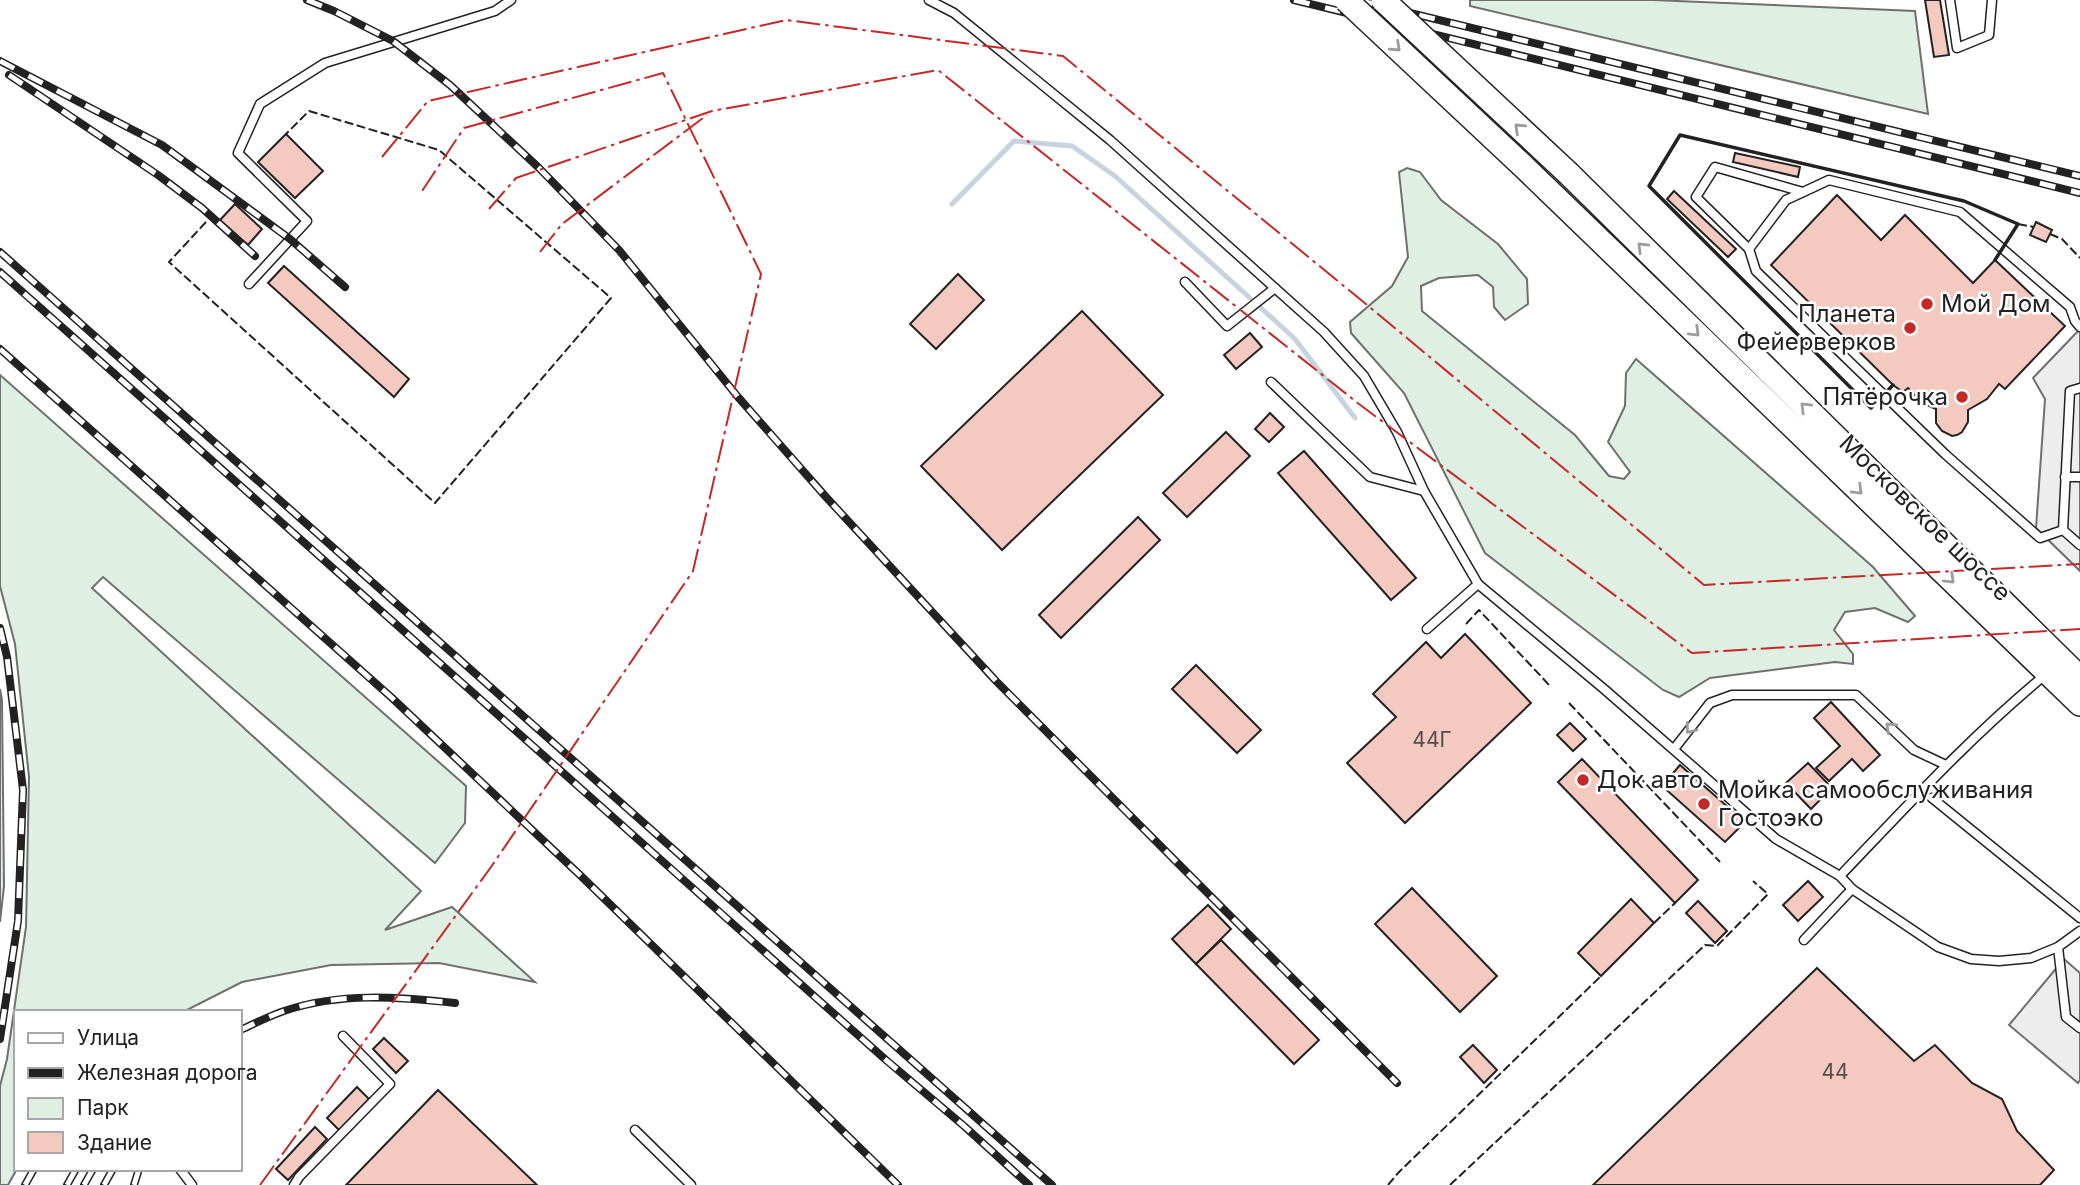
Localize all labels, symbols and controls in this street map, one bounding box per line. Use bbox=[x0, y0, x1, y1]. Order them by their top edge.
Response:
one-way arrow bbox=[1388, 38, 1401, 51]
one-way arrow bbox=[1514, 123, 1527, 136]
one-way arrow bbox=[1638, 243, 1651, 256]
place label: Мой Дом bbox=[1941, 289, 2051, 318]
marker: Мой Дом bbox=[1919, 296, 1935, 312]
place label: Планета Фейерверков bbox=[1737, 299, 1896, 356]
marker: Планета Фейерверков bbox=[1902, 320, 1918, 336]
one-way arrow bbox=[1687, 324, 1700, 337]
place label: Пятёрочка bbox=[1822, 382, 1948, 411]
marker: Пятёрочка bbox=[1954, 389, 1970, 405]
one-way arrow bbox=[1800, 402, 1813, 415]
street label: Московское шоссе bbox=[1834, 428, 2017, 607]
one-way arrow bbox=[1850, 482, 1863, 495]
one-way arrow bbox=[1942, 570, 1955, 583]
one-way arrow bbox=[1685, 721, 1698, 733]
one-way arrow bbox=[1886, 723, 1899, 736]
house number: 44Г bbox=[1412, 727, 1452, 752]
place label: Док авто bbox=[1597, 765, 1703, 794]
marker: Док авто bbox=[1575, 772, 1591, 788]
place label: Мойка самообслуживания Гостоэко bbox=[1718, 775, 2033, 832]
marker: Мойка самообслуживания Гостоэко bbox=[1696, 796, 1712, 812]
legend bbox=[14, 1010, 242, 1171]
text: Улица bbox=[77, 1025, 139, 1050]
house number: 44 bbox=[1821, 1059, 1849, 1084]
text: Железная дорога bbox=[77, 1060, 257, 1085]
text: Парк bbox=[77, 1095, 129, 1120]
text: Здание bbox=[77, 1130, 152, 1155]

